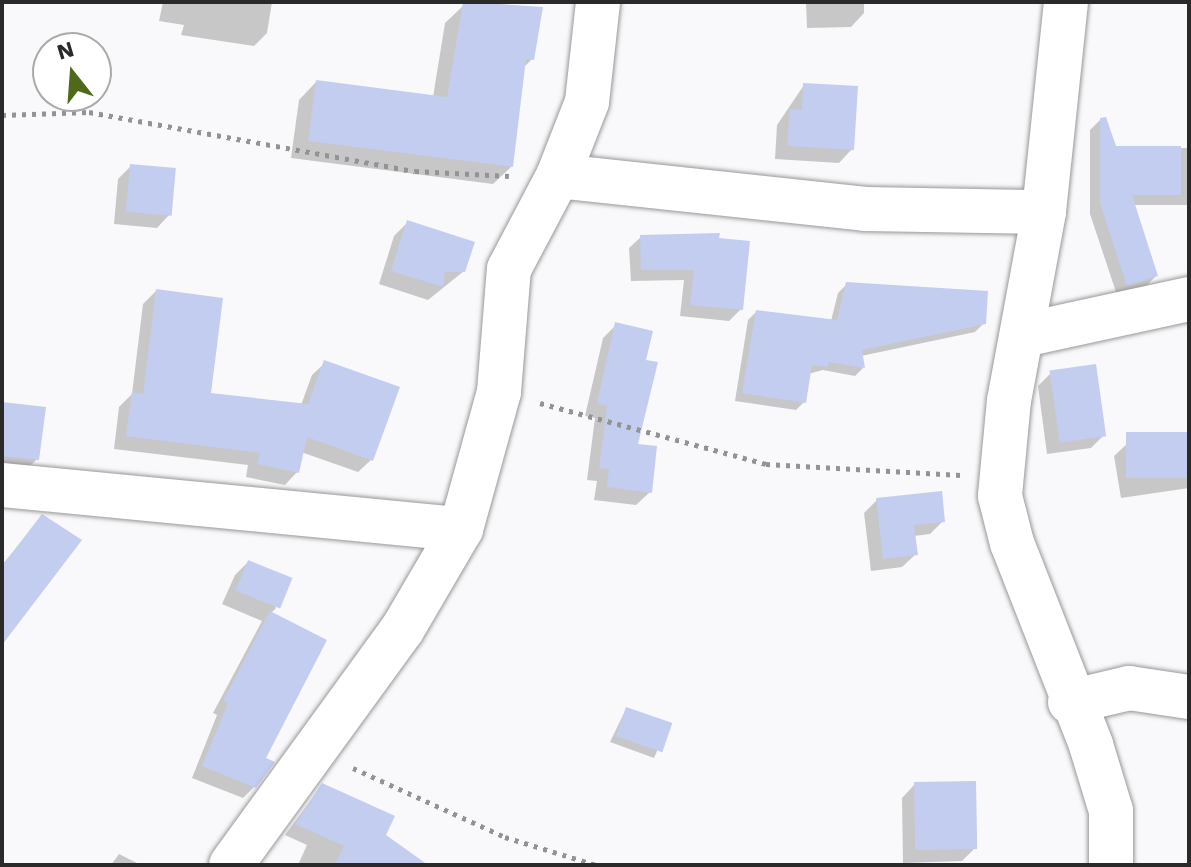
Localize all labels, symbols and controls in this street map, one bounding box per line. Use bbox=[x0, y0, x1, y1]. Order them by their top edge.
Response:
north arrow bbox=[32, 32, 112, 112]
text: N bbox=[54, 36, 77, 65]

